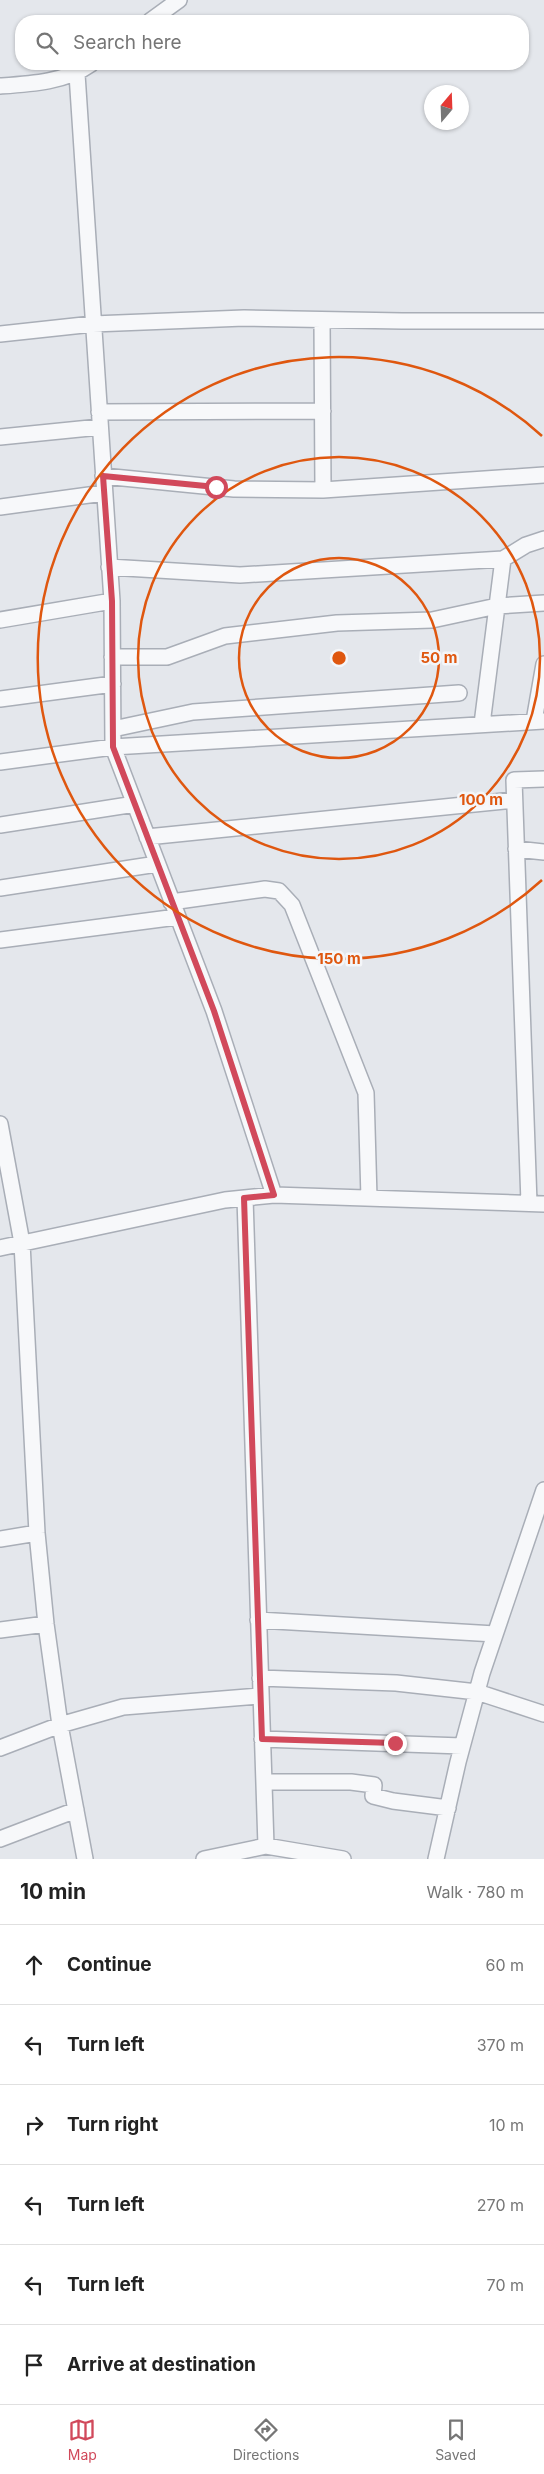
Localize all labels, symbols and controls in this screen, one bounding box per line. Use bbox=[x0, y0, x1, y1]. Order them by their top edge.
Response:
search box bbox=[15, 15, 529, 70]
icon: search bbox=[33, 29, 61, 57]
text: Search here bbox=[73, 31, 182, 54]
north arrow bbox=[424, 85, 469, 130]
route start bbox=[205, 476, 228, 499]
text: 50 m bbox=[421, 648, 457, 667]
centre of rings bbox=[330, 649, 348, 667]
text: 100 m bbox=[459, 790, 503, 809]
text: 150 m bbox=[317, 949, 361, 968]
route end bbox=[384, 1732, 407, 1755]
text: 10 min bbox=[20, 1879, 86, 1904]
text: Walk · 780 m bbox=[426, 1882, 524, 1902]
icon: ahead bbox=[20, 1951, 48, 1979]
text: Continue bbox=[67, 1953, 152, 1976]
text: 60 m bbox=[485, 1955, 524, 1975]
icon: left bbox=[20, 2031, 48, 2059]
text: Turn left bbox=[67, 2033, 145, 2056]
text: 370 m bbox=[477, 2035, 524, 2055]
icon: right bbox=[20, 2111, 48, 2139]
text: Turn right bbox=[67, 2113, 158, 2136]
text: 10 m bbox=[489, 2115, 524, 2135]
icon: left bbox=[20, 2191, 48, 2219]
text: Turn left bbox=[67, 2193, 145, 2216]
text: 270 m bbox=[477, 2195, 524, 2215]
icon: left bbox=[20, 2271, 48, 2299]
text: Turn left bbox=[67, 2273, 145, 2296]
text: 70 m bbox=[487, 2275, 524, 2295]
icon: arrive bbox=[20, 2351, 48, 2379]
text: Arrive at destination bbox=[67, 2353, 256, 2376]
tab: Map bbox=[68, 2416, 97, 2463]
tab: Directions bbox=[233, 2416, 299, 2463]
tab: Saved bbox=[435, 2416, 476, 2463]

